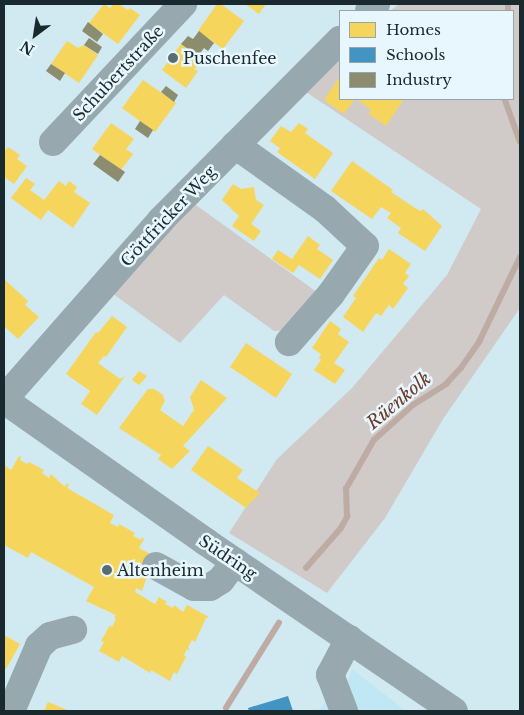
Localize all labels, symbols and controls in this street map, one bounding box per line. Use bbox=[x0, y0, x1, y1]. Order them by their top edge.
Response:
north arrow bbox=[10, 10, 60, 60]
legend bbox=[339, 10, 514, 100]
text: Homes bbox=[386, 20, 441, 39]
street label: Schubertstraße bbox=[69, 21, 167, 125]
text: N bbox=[17, 37, 38, 59]
text: Schools bbox=[386, 45, 445, 64]
place label: Puschenfee bbox=[183, 48, 277, 68]
marker: Puschenfee bbox=[167, 52, 179, 64]
text: Industry bbox=[386, 70, 452, 89]
street label: Göttfricker Weg bbox=[116, 161, 220, 271]
water label: Rüenkolk bbox=[362, 368, 436, 434]
street label: Südring bbox=[195, 531, 261, 583]
place label: Altenheim bbox=[117, 560, 204, 580]
marker: Altenheim bbox=[101, 564, 113, 576]

